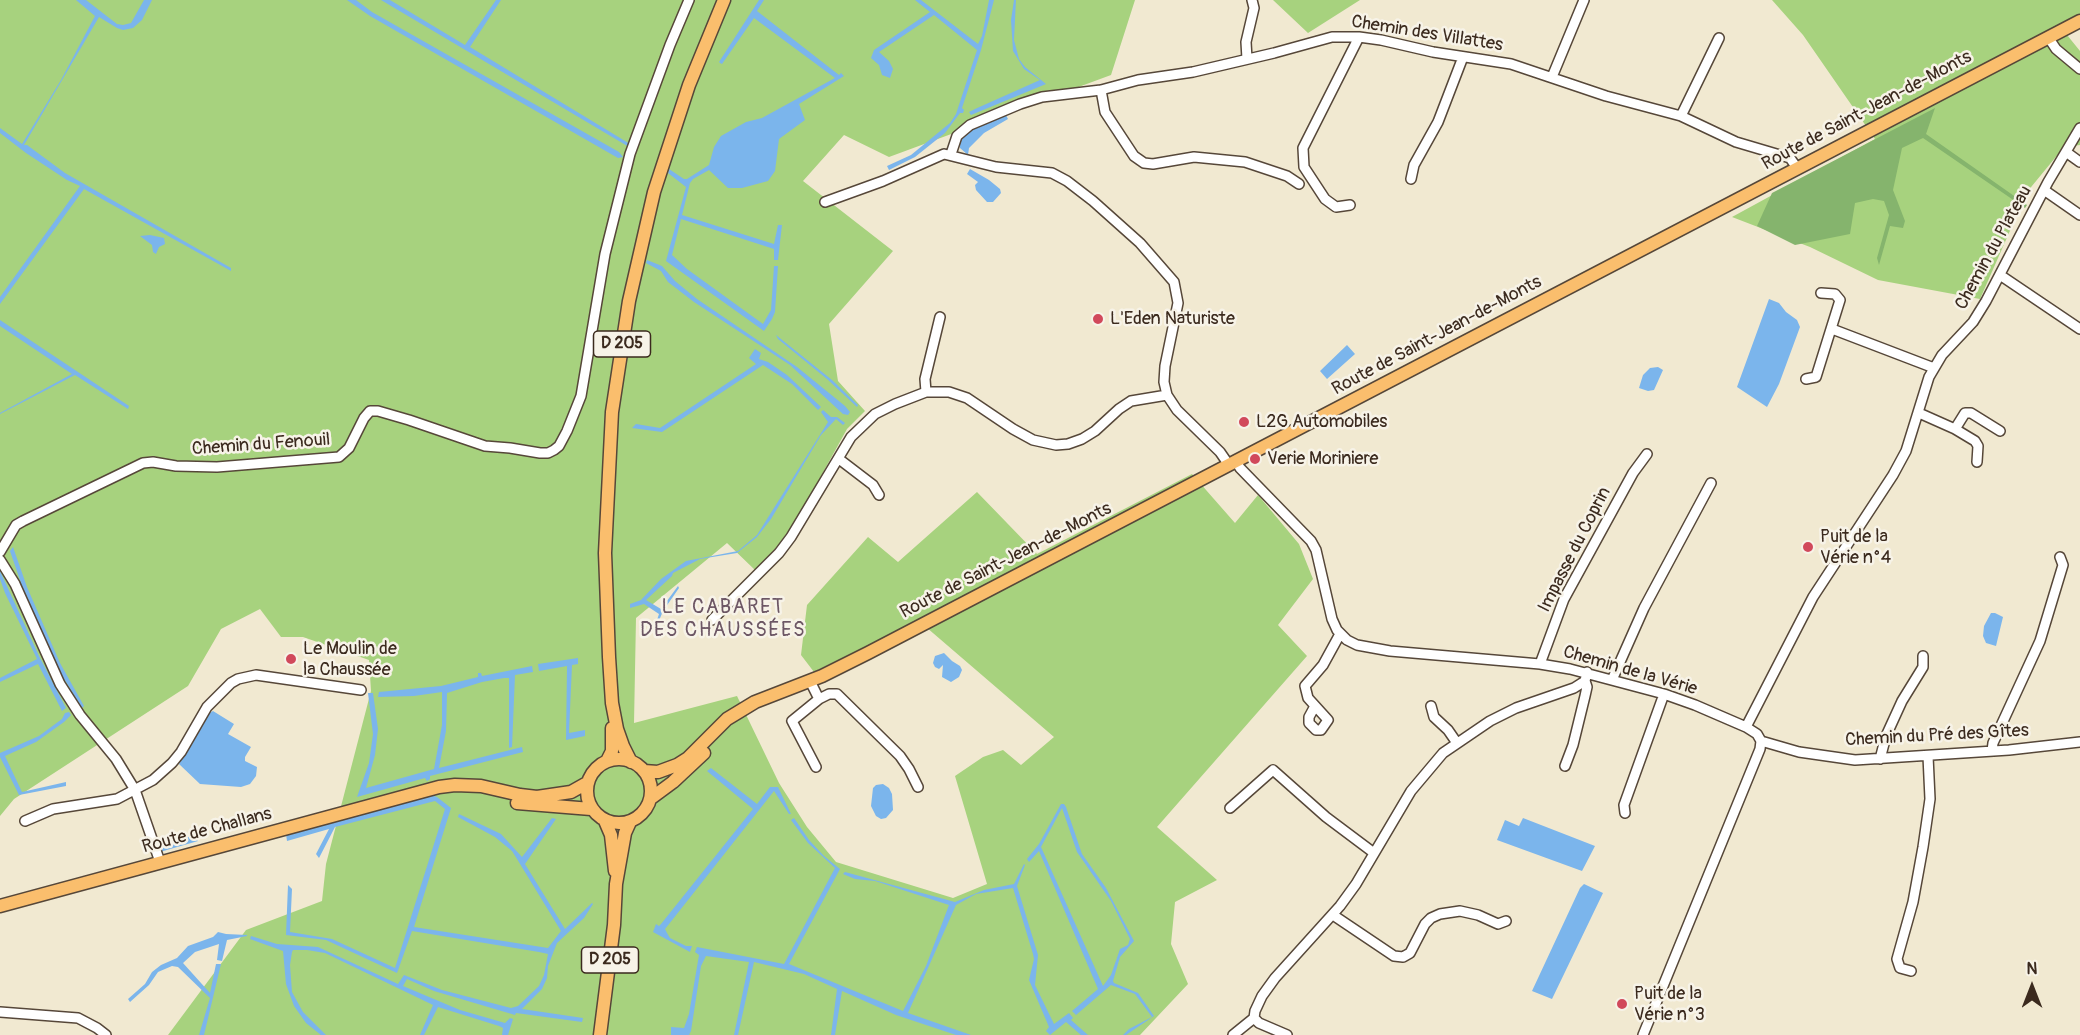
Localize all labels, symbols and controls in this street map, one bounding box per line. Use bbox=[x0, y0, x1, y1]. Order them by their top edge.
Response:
street label: Chemin des Villattes bbox=[1350, 11, 1504, 57]
street label: Route de Saint-Jean-de-Monts bbox=[1759, 46, 1975, 176]
street label: Chemin du Plateau bbox=[1951, 182, 2037, 314]
street label: Route de Saint-Jean-de-Monts bbox=[1329, 271, 1545, 401]
place label: L'Eden Naturiste bbox=[1110, 308, 1235, 330]
marker: L'Eden Naturiste bbox=[1091, 312, 1105, 326]
road number: D 205 bbox=[594, 331, 650, 357]
place label: L2G Automobiles bbox=[1256, 411, 1387, 433]
marker: L2G Automobiles bbox=[1237, 415, 1251, 429]
street label: Chemin du Fenouil bbox=[191, 429, 331, 461]
place label: Verie Moriniere bbox=[1267, 448, 1378, 470]
marker: Verie Moriniere bbox=[1248, 452, 1262, 466]
street label: Impasse du Coprin bbox=[1534, 484, 1616, 616]
street label: Route de Saint-Jean-de-Monts bbox=[897, 498, 1115, 624]
place label: Puit de la Vérie n°4 bbox=[1820, 526, 1891, 568]
marker: Puit de la Vérie n°4 bbox=[1801, 540, 1815, 554]
district label: LE CABARET DES CHAUSSÉES bbox=[640, 596, 806, 643]
place label: Le Moulin de la Chaussée bbox=[303, 638, 397, 680]
street label: Chemin de la Vérie bbox=[1560, 642, 1700, 700]
marker: Le Moulin de la Chaussée bbox=[284, 652, 298, 666]
street label: Chemin du Pré des Gîtes bbox=[1845, 720, 2029, 752]
street label: Route de Challans bbox=[140, 803, 274, 859]
road number: D 205 bbox=[582, 947, 638, 973]
north arrow bbox=[2002, 957, 2062, 1017]
text: N bbox=[2027, 959, 2037, 979]
place label: Puit de la Vérie n°3 bbox=[1634, 983, 1705, 1026]
marker: Puit de la Vérie n°3 bbox=[1615, 997, 1629, 1011]

